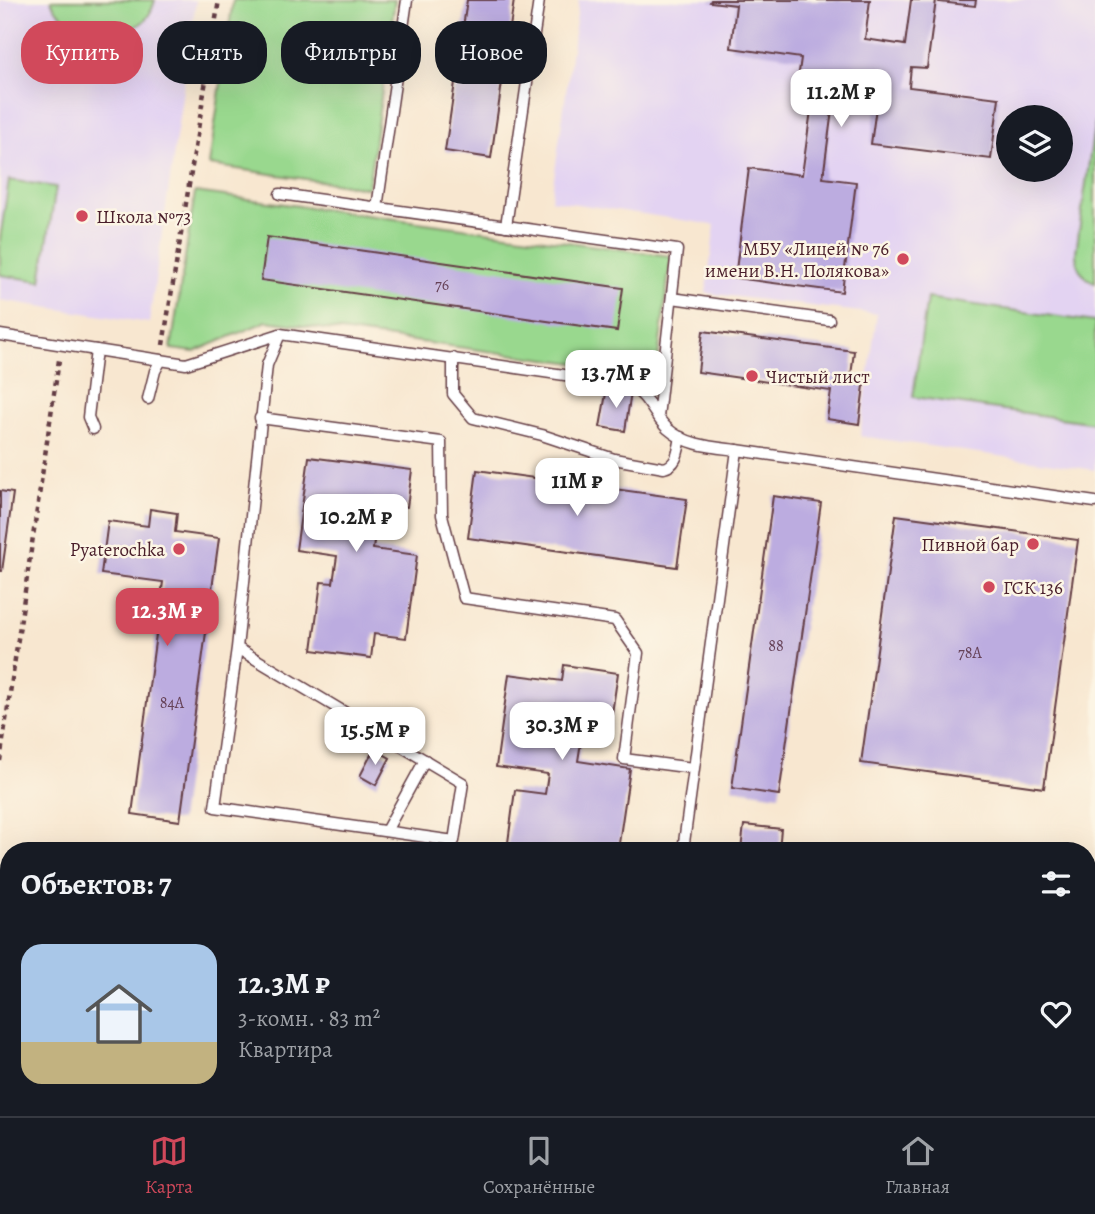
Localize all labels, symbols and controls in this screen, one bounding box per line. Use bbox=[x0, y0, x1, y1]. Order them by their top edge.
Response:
chip: Купить bbox=[21, 21, 143, 84]
chip: Снять bbox=[157, 21, 267, 84]
chip: Фильтры bbox=[281, 21, 421, 84]
chip: Новое bbox=[435, 21, 547, 84]
pin: 11.2M ₽ bbox=[776, 69, 906, 129]
text: 11.2M ₽ bbox=[807, 76, 875, 107]
map controls bbox=[996, 105, 1073, 182]
button: layers bbox=[996, 105, 1073, 182]
place label: Школа №73 bbox=[96, 204, 191, 230]
marker: Школа №73 bbox=[74, 208, 90, 224]
place label: МБУ «Лицей № 76 имени В.Н. Полякова» bbox=[705, 236, 889, 284]
marker: МБУ «Лицей № 76 имени В.Н. Полякова» bbox=[895, 251, 911, 267]
house number: 76 bbox=[435, 274, 449, 296]
pin: 13.7M ₽ bbox=[551, 350, 681, 410]
text: 13.7M ₽ bbox=[581, 357, 651, 388]
place label: Чистый лист bbox=[766, 364, 870, 390]
marker: Чистый лист bbox=[744, 368, 760, 384]
pin: 11M ₽ bbox=[528, 458, 626, 518]
text: 11M ₽ bbox=[551, 465, 603, 496]
pin: 10.2M ₽ bbox=[291, 494, 421, 554]
text: 10.2M ₽ bbox=[320, 501, 392, 532]
place label: Пивной бар bbox=[921, 532, 1019, 558]
marker: Пивной бар bbox=[1025, 536, 1041, 552]
place label: Pyaterochka bbox=[70, 537, 165, 563]
marker: Pyaterochka bbox=[171, 541, 187, 557]
place label: ГСК 136 bbox=[1003, 575, 1063, 601]
marker: ГСК 136 bbox=[981, 579, 997, 595]
pin: 12.3M ₽ bbox=[102, 588, 232, 648]
text: 12.3M ₽ bbox=[132, 595, 202, 626]
house number: 88 bbox=[768, 635, 784, 657]
house number: 78А bbox=[958, 642, 983, 664]
house number: 84А bbox=[160, 692, 185, 714]
pin: 30.3M ₽ bbox=[497, 702, 627, 762]
pin: 15.5M ₽ bbox=[310, 708, 440, 767]
text: 30.3M ₽ bbox=[526, 709, 598, 740]
text: 15.5M ₽ bbox=[340, 714, 410, 745]
text: Объектов: 7 bbox=[21, 864, 171, 904]
icon: filters bbox=[1037, 865, 1075, 903]
text: 12.3M ₽ bbox=[238, 963, 330, 1003]
icon: home bbox=[77, 972, 161, 1056]
icon: heart bbox=[1037, 995, 1075, 1033]
text: 3-комн. · 83 m² bbox=[238, 1003, 380, 1034]
text: Квартира bbox=[238, 1034, 333, 1065]
tab: Карта bbox=[145, 1132, 193, 1200]
tab: Сохранённые bbox=[483, 1132, 595, 1200]
tab: Главная bbox=[885, 1132, 950, 1200]

